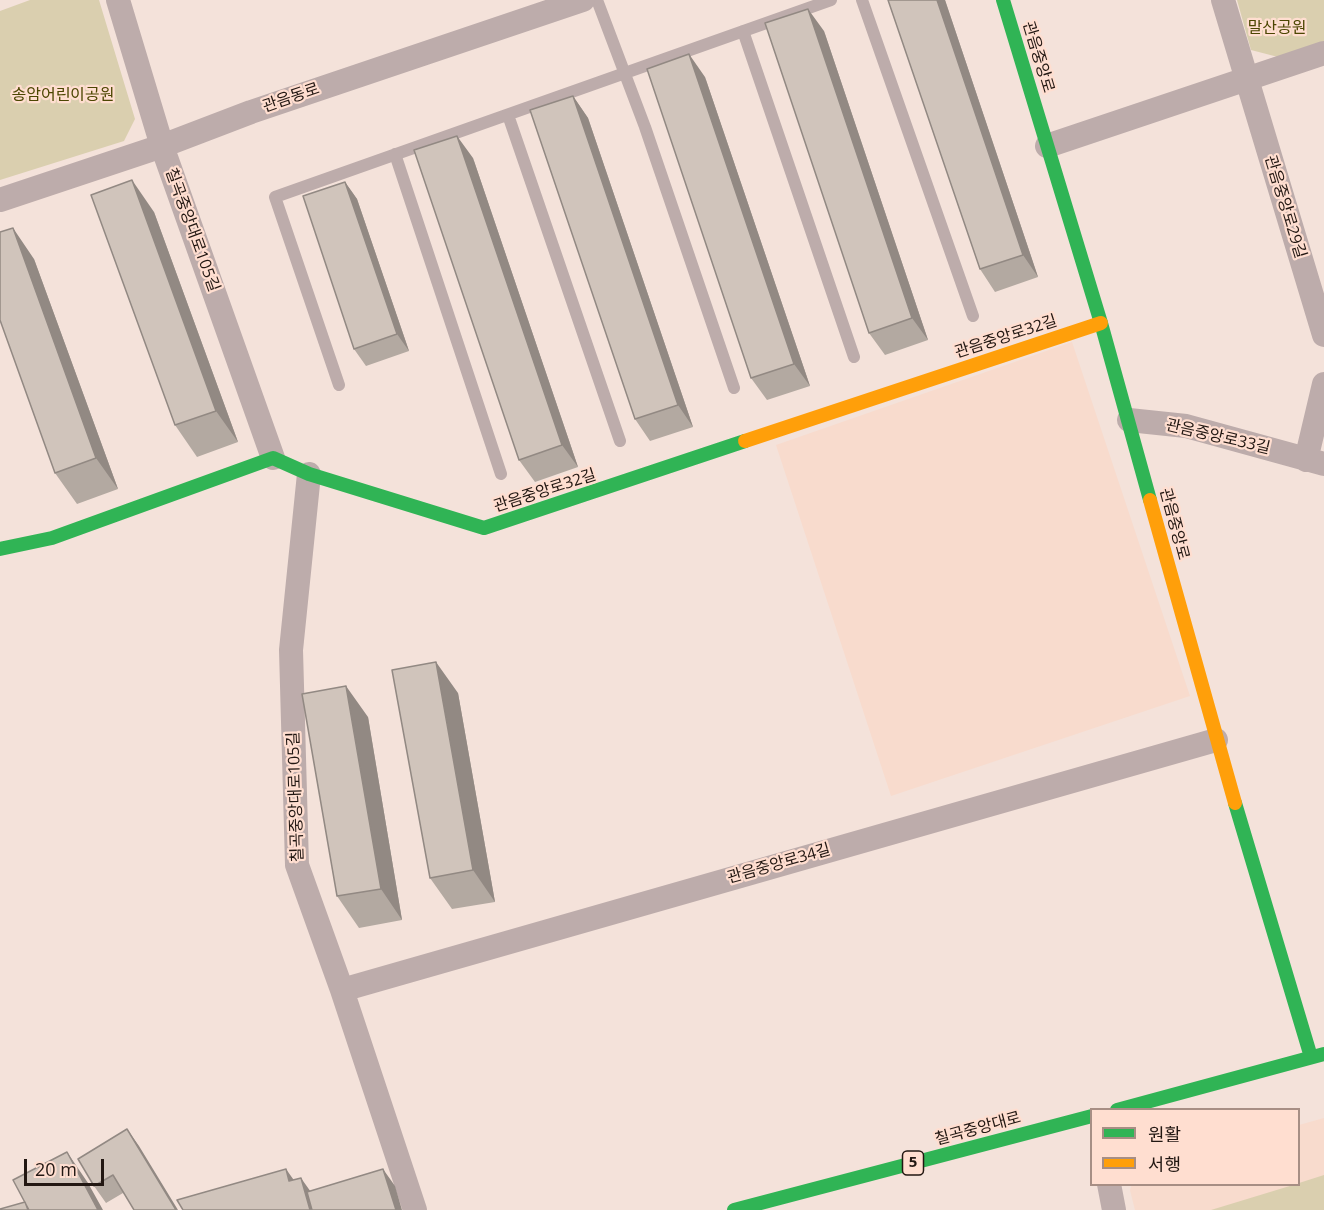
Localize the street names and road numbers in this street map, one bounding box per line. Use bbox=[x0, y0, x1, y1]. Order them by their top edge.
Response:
street label: 관음중앙로 bbox=[1018, 19, 1058, 95]
street label: 관음동로 bbox=[260, 79, 322, 117]
street label: 관음중앙로29길 bbox=[1260, 153, 1310, 261]
street label: 칠곡중앙대로105길 bbox=[161, 165, 223, 295]
street label: 관음중앙로32길 bbox=[952, 311, 1060, 363]
street label: 관음중앙로33길 bbox=[1164, 416, 1272, 458]
street label: 관음중앙로32길 bbox=[491, 465, 599, 517]
street label: 관음중앙로 bbox=[1155, 486, 1193, 562]
street label: 칠곡중앙대로105길 bbox=[284, 731, 308, 863]
street label: 관음중앙로34길 bbox=[725, 840, 833, 888]
street label: 칠곡중앙대로 bbox=[933, 1108, 1023, 1150]
road number: 5 bbox=[902, 1151, 924, 1175]

